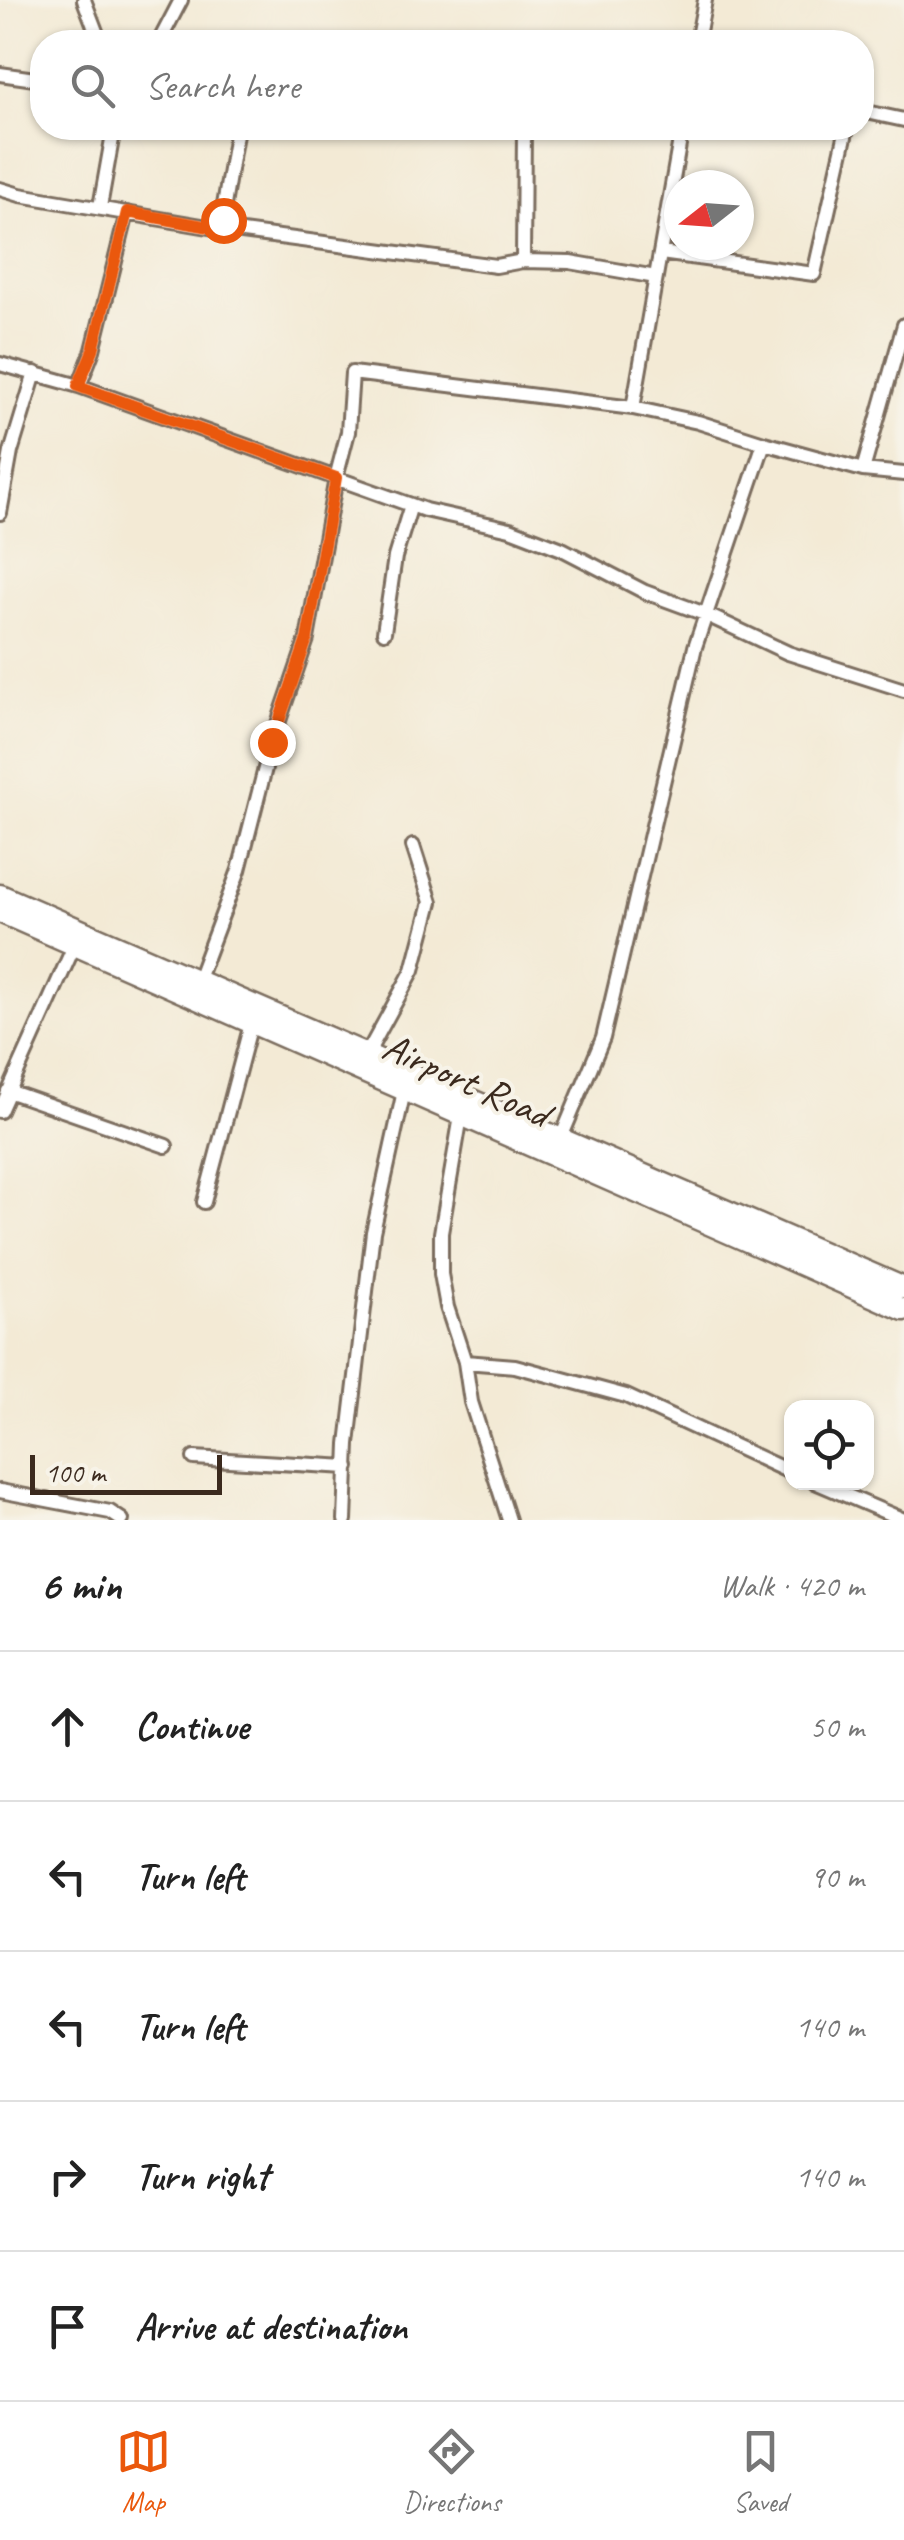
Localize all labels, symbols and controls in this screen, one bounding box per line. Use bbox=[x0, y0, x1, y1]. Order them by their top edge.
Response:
search box bbox=[30, 30, 874, 140]
icon: search bbox=[65, 58, 120, 113]
text: Search here bbox=[145, 62, 300, 109]
north arrow bbox=[664, 170, 754, 260]
route start bbox=[201, 198, 247, 244]
route end bbox=[250, 720, 296, 766]
street label: Airport Road bbox=[375, 1021, 563, 1141]
map controls bbox=[784, 1400, 874, 1490]
button: locate bbox=[784, 1400, 874, 1490]
scale bar bbox=[30, 1450, 222, 1494]
text: 100 m bbox=[45, 1455, 105, 1490]
text: 6 min bbox=[40, 1559, 121, 1612]
text: Walk · 420 m bbox=[720, 1565, 864, 1606]
icon: ahead bbox=[40, 1699, 95, 1754]
text: Continue bbox=[135, 1703, 249, 1750]
text: 50 m bbox=[810, 1706, 864, 1747]
icon: left bbox=[40, 1849, 95, 1904]
text: Turn left bbox=[135, 1853, 245, 1900]
text: 90 m bbox=[810, 1856, 864, 1897]
icon: left bbox=[40, 1999, 95, 2054]
text: Turn left bbox=[135, 2003, 245, 2050]
text: 140 m bbox=[795, 2006, 864, 2047]
icon: right bbox=[40, 2149, 95, 2204]
text: Turn right bbox=[135, 2153, 269, 2200]
text: 140 m bbox=[795, 2156, 864, 2197]
icon: arrive bbox=[40, 2299, 95, 2354]
text: Arrive at destination bbox=[135, 2303, 407, 2350]
tab: Map bbox=[116, 2424, 171, 2519]
tab: Directions bbox=[403, 2424, 501, 2519]
tab: Saved bbox=[733, 2424, 788, 2519]

